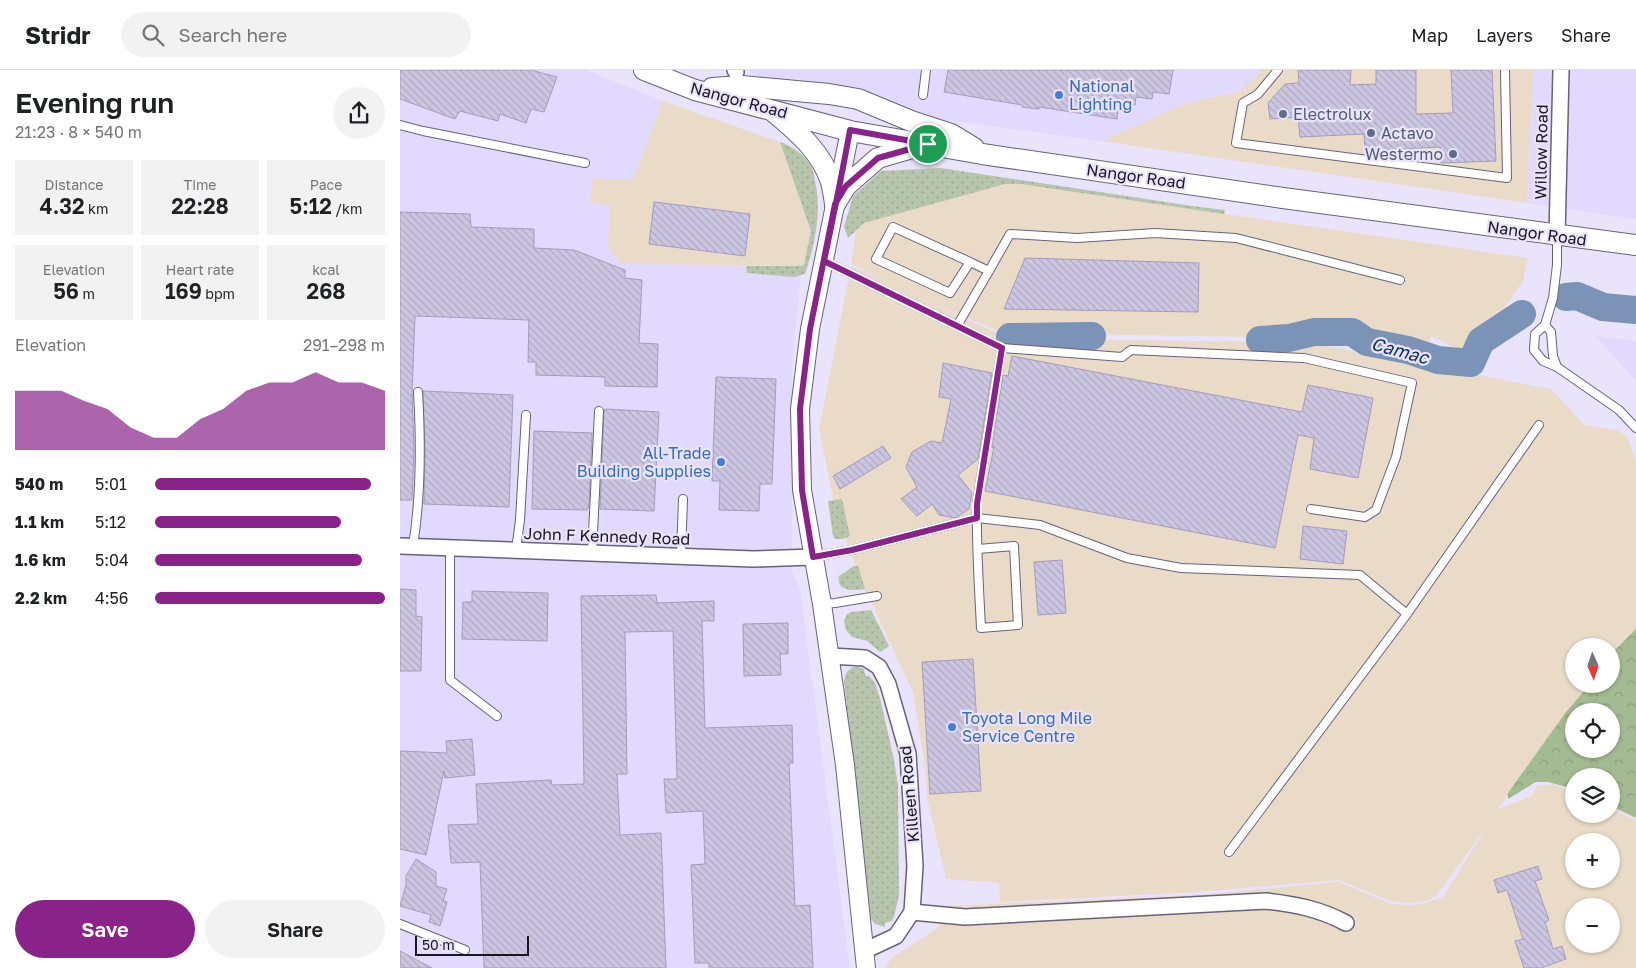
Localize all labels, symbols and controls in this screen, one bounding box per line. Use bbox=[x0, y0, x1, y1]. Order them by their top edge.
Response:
search box bbox=[121, 12, 471, 57]
text: Stridr bbox=[25, 20, 91, 49]
icon: search bbox=[139, 21, 167, 49]
text: Search here bbox=[179, 23, 287, 46]
text: Map bbox=[1411, 24, 1448, 46]
text: Layers bbox=[1476, 24, 1533, 46]
text: Share bbox=[1561, 24, 1611, 46]
place label: National Lighting bbox=[1069, 76, 1134, 114]
street label: Nangor Road bbox=[688, 77, 790, 123]
text: Evening run bbox=[15, 86, 174, 119]
button: share bbox=[333, 87, 385, 139]
marker: National Lighting bbox=[1053, 89, 1065, 101]
place label: Electrolux bbox=[1293, 104, 1372, 124]
street label: Willow Road bbox=[1530, 104, 1552, 200]
marker: Electrolux bbox=[1277, 108, 1289, 120]
text: 21:23 · 8 × 540 m bbox=[15, 122, 142, 142]
pin bbox=[907, 123, 949, 165]
place label: Actavo bbox=[1381, 123, 1434, 143]
marker: Actavo bbox=[1365, 127, 1377, 139]
icon: arrive bbox=[914, 130, 942, 158]
place label: Westermo bbox=[1365, 144, 1443, 164]
marker: Westermo bbox=[1447, 148, 1459, 160]
street label: Nangor Road bbox=[1085, 159, 1187, 193]
text: Distance bbox=[45, 176, 103, 193]
text: Time bbox=[184, 176, 216, 193]
text: Pace bbox=[310, 176, 342, 193]
text: 4.32 bbox=[40, 193, 85, 219]
text: 22:28 bbox=[171, 193, 229, 219]
text: 5:12 bbox=[290, 193, 332, 219]
text: km bbox=[85, 200, 108, 217]
text: /km bbox=[332, 200, 362, 217]
street label: Nangor Road bbox=[1486, 216, 1588, 250]
text: Elevation bbox=[43, 261, 105, 278]
text: Heart rate bbox=[166, 261, 234, 278]
text: kcal bbox=[312, 261, 340, 278]
text: 56 bbox=[53, 278, 79, 304]
text: 169 bbox=[165, 278, 202, 304]
text: 268 bbox=[307, 278, 345, 304]
text: m bbox=[79, 285, 95, 302]
text: bpm bbox=[202, 285, 235, 302]
water label: Camac bbox=[1369, 332, 1432, 368]
text: Elevation bbox=[15, 335, 86, 355]
text: 291–298 m bbox=[303, 335, 385, 355]
place label: All-Trade Building Supplies bbox=[577, 443, 711, 481]
marker: All-Trade Building Supplies bbox=[715, 456, 727, 468]
text: 540 m bbox=[15, 474, 63, 494]
text: 5:01 bbox=[95, 474, 127, 494]
text: 1.1 km bbox=[15, 512, 64, 532]
text: 5:12 bbox=[95, 512, 126, 532]
street label: John F Kennedy Road bbox=[523, 523, 691, 549]
text: 1.6 km bbox=[15, 550, 66, 570]
text: 5:04 bbox=[95, 550, 129, 570]
text: 2.2 km bbox=[15, 588, 67, 608]
text: 4:56 bbox=[95, 588, 129, 608]
north arrow bbox=[1565, 638, 1620, 692]
map controls bbox=[1565, 638, 1620, 953]
button: locate bbox=[1565, 703, 1620, 758]
place label: Toyota Long Mile Service Centre bbox=[962, 708, 1092, 746]
marker: Toyota Long Mile Service Centre bbox=[946, 721, 958, 733]
street label: Killeen Road bbox=[895, 745, 923, 843]
button: layers bbox=[1565, 768, 1620, 823]
button: + bbox=[1565, 833, 1620, 888]
button: − bbox=[1565, 898, 1620, 953]
button: Save bbox=[15, 900, 195, 958]
button: Share bbox=[205, 900, 385, 958]
scale bar bbox=[415, 933, 529, 956]
text: 50 m bbox=[422, 936, 455, 953]

